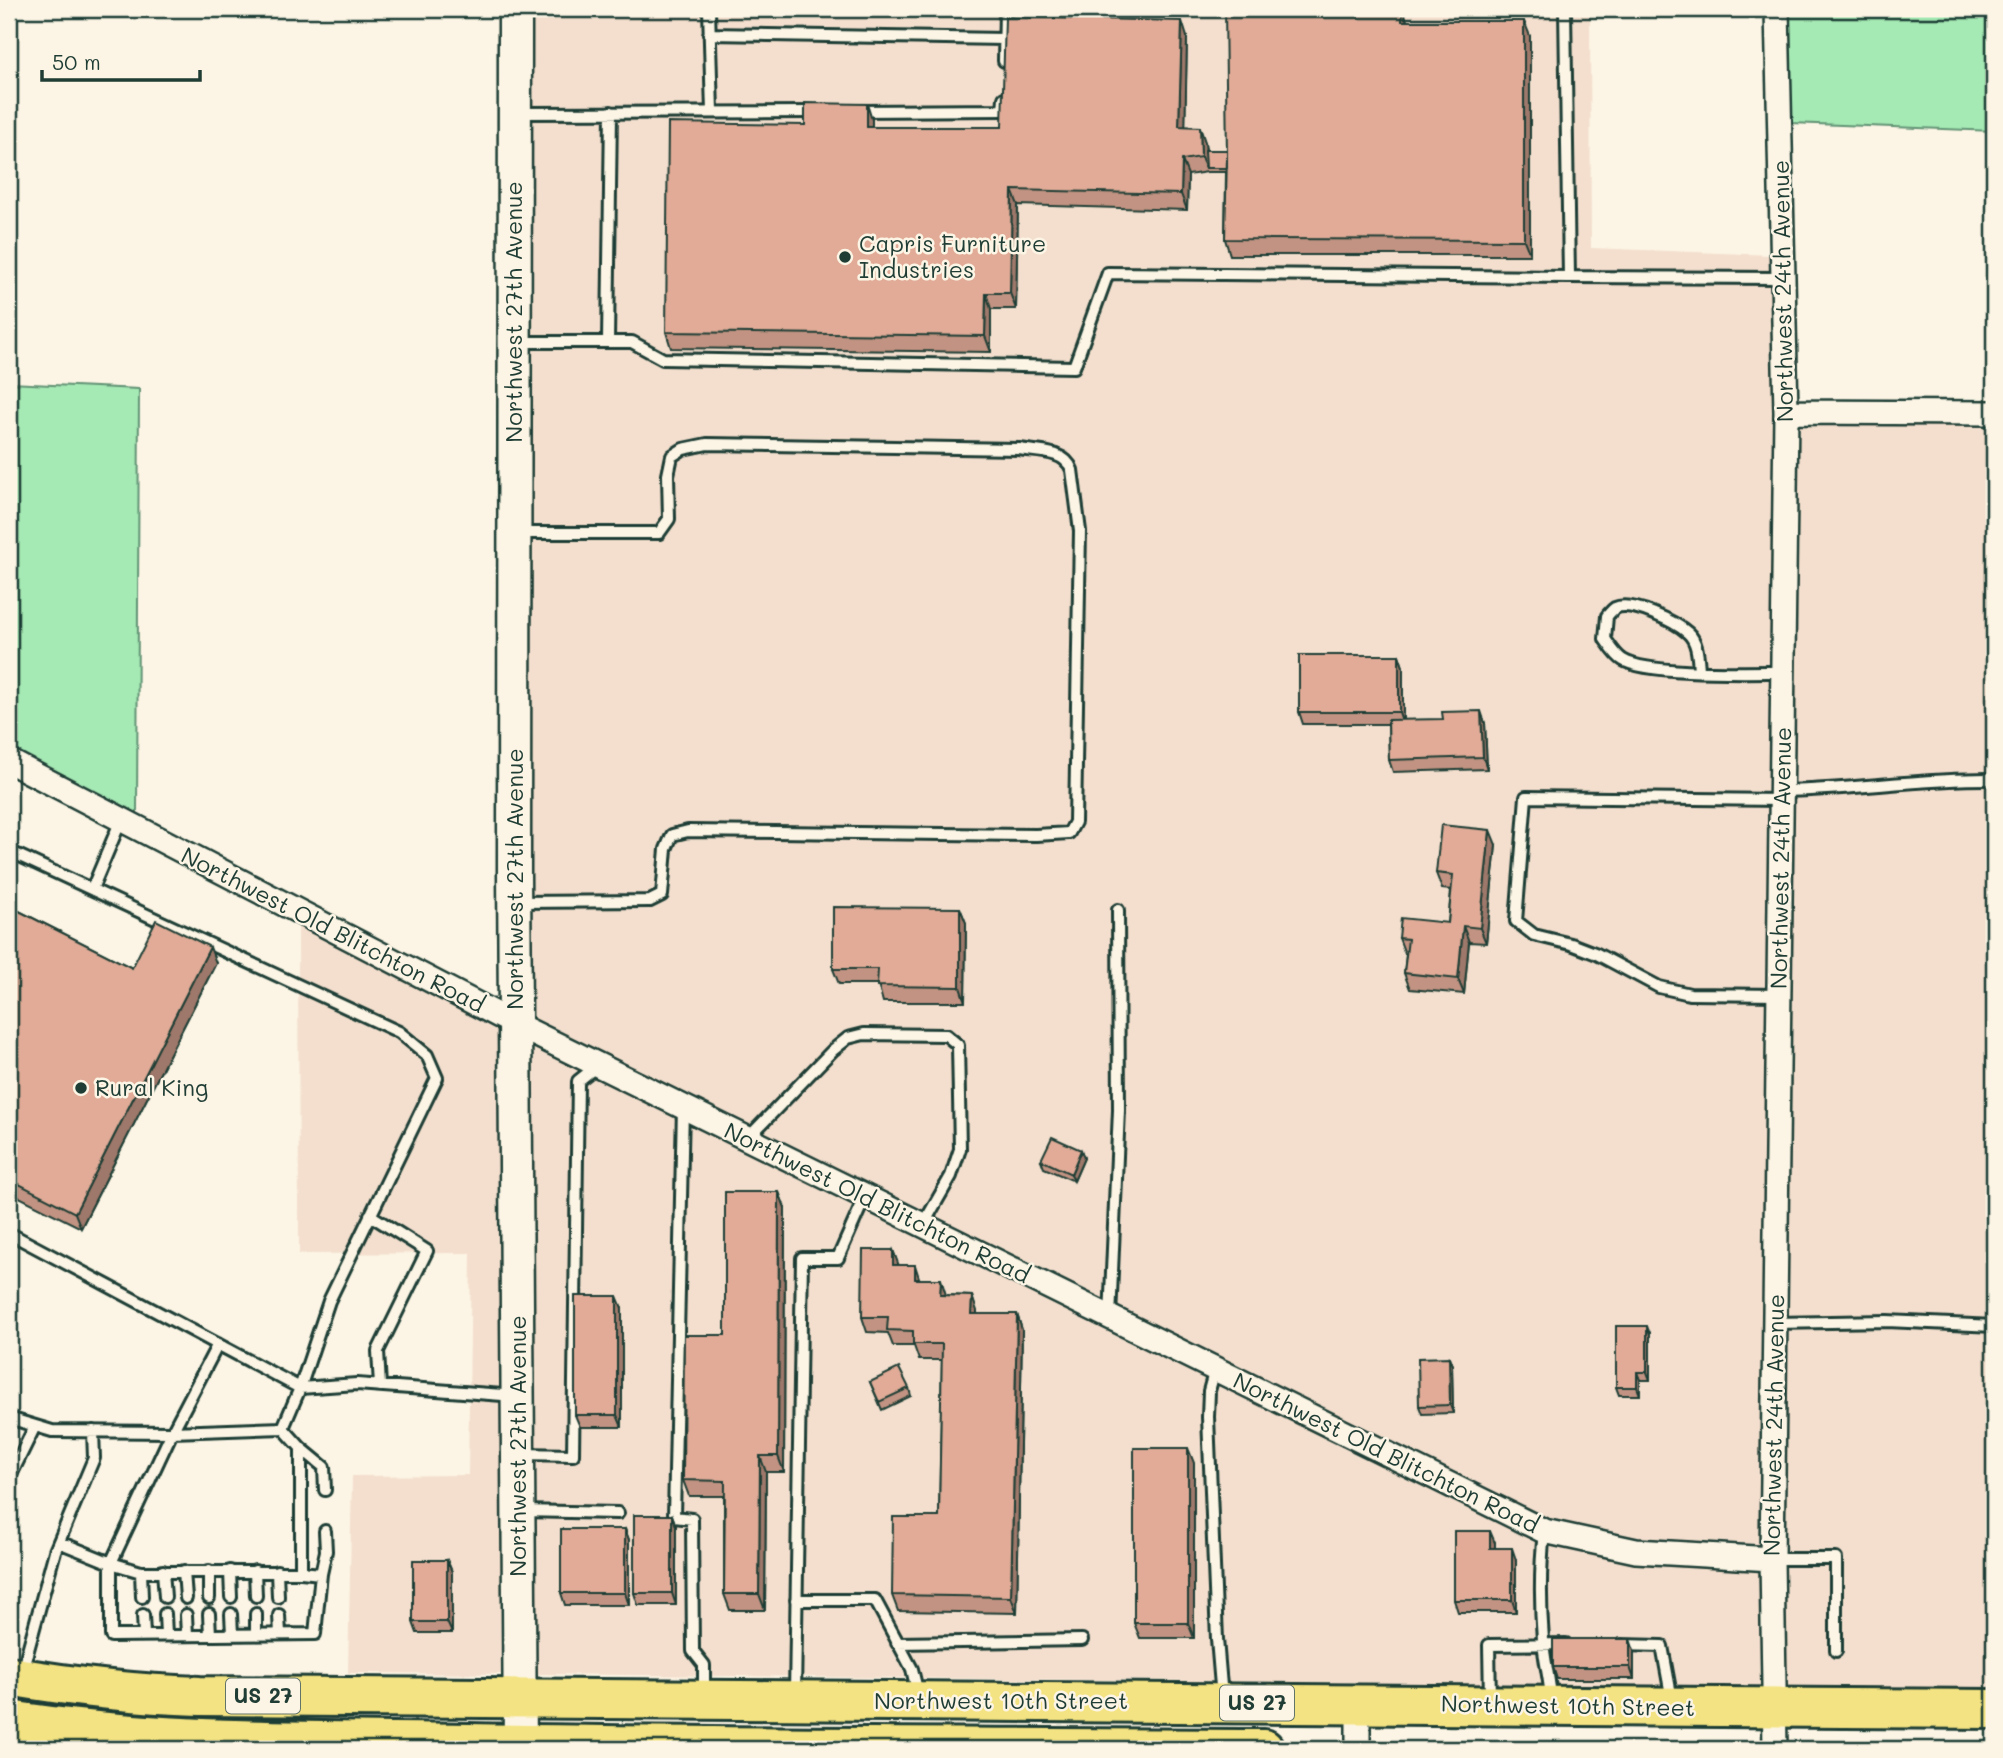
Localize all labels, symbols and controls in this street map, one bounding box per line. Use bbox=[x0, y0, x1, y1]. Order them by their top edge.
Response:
scale bar bbox=[42, 38, 200, 82]
text: 50 m bbox=[52, 48, 101, 75]
street label: Northwest 24th Avenue bbox=[1765, 160, 1799, 422]
street label: Northwest 27th Avenue bbox=[498, 181, 528, 443]
place label: Capris Furniture Industries bbox=[859, 228, 1046, 284]
marker: Capris Furniture Industries bbox=[837, 249, 853, 265]
street label: Northwest 24th Avenue bbox=[1763, 727, 1797, 989]
street label: Northwest 27th Avenue bbox=[499, 748, 529, 1010]
street label: Northwest Old Blitchton Road bbox=[177, 839, 490, 1019]
place label: Rural King bbox=[95, 1072, 208, 1102]
marker: Rural King bbox=[73, 1080, 89, 1096]
street label: Northwest Old Blitchton Road bbox=[720, 1115, 1035, 1289]
street label: Northwest 24th Avenue bbox=[1756, 1294, 1790, 1556]
street label: Northwest 27th Avenue bbox=[502, 1315, 532, 1577]
street label: Northwest Old Blitchton Road bbox=[1229, 1365, 1544, 1539]
road number: US 27 bbox=[226, 1678, 300, 1714]
street label: Northwest 10th Street bbox=[874, 1685, 1128, 1715]
road number: US 27 bbox=[1220, 1686, 1294, 1720]
street label: Northwest 10th Street bbox=[1441, 1688, 1695, 1722]

